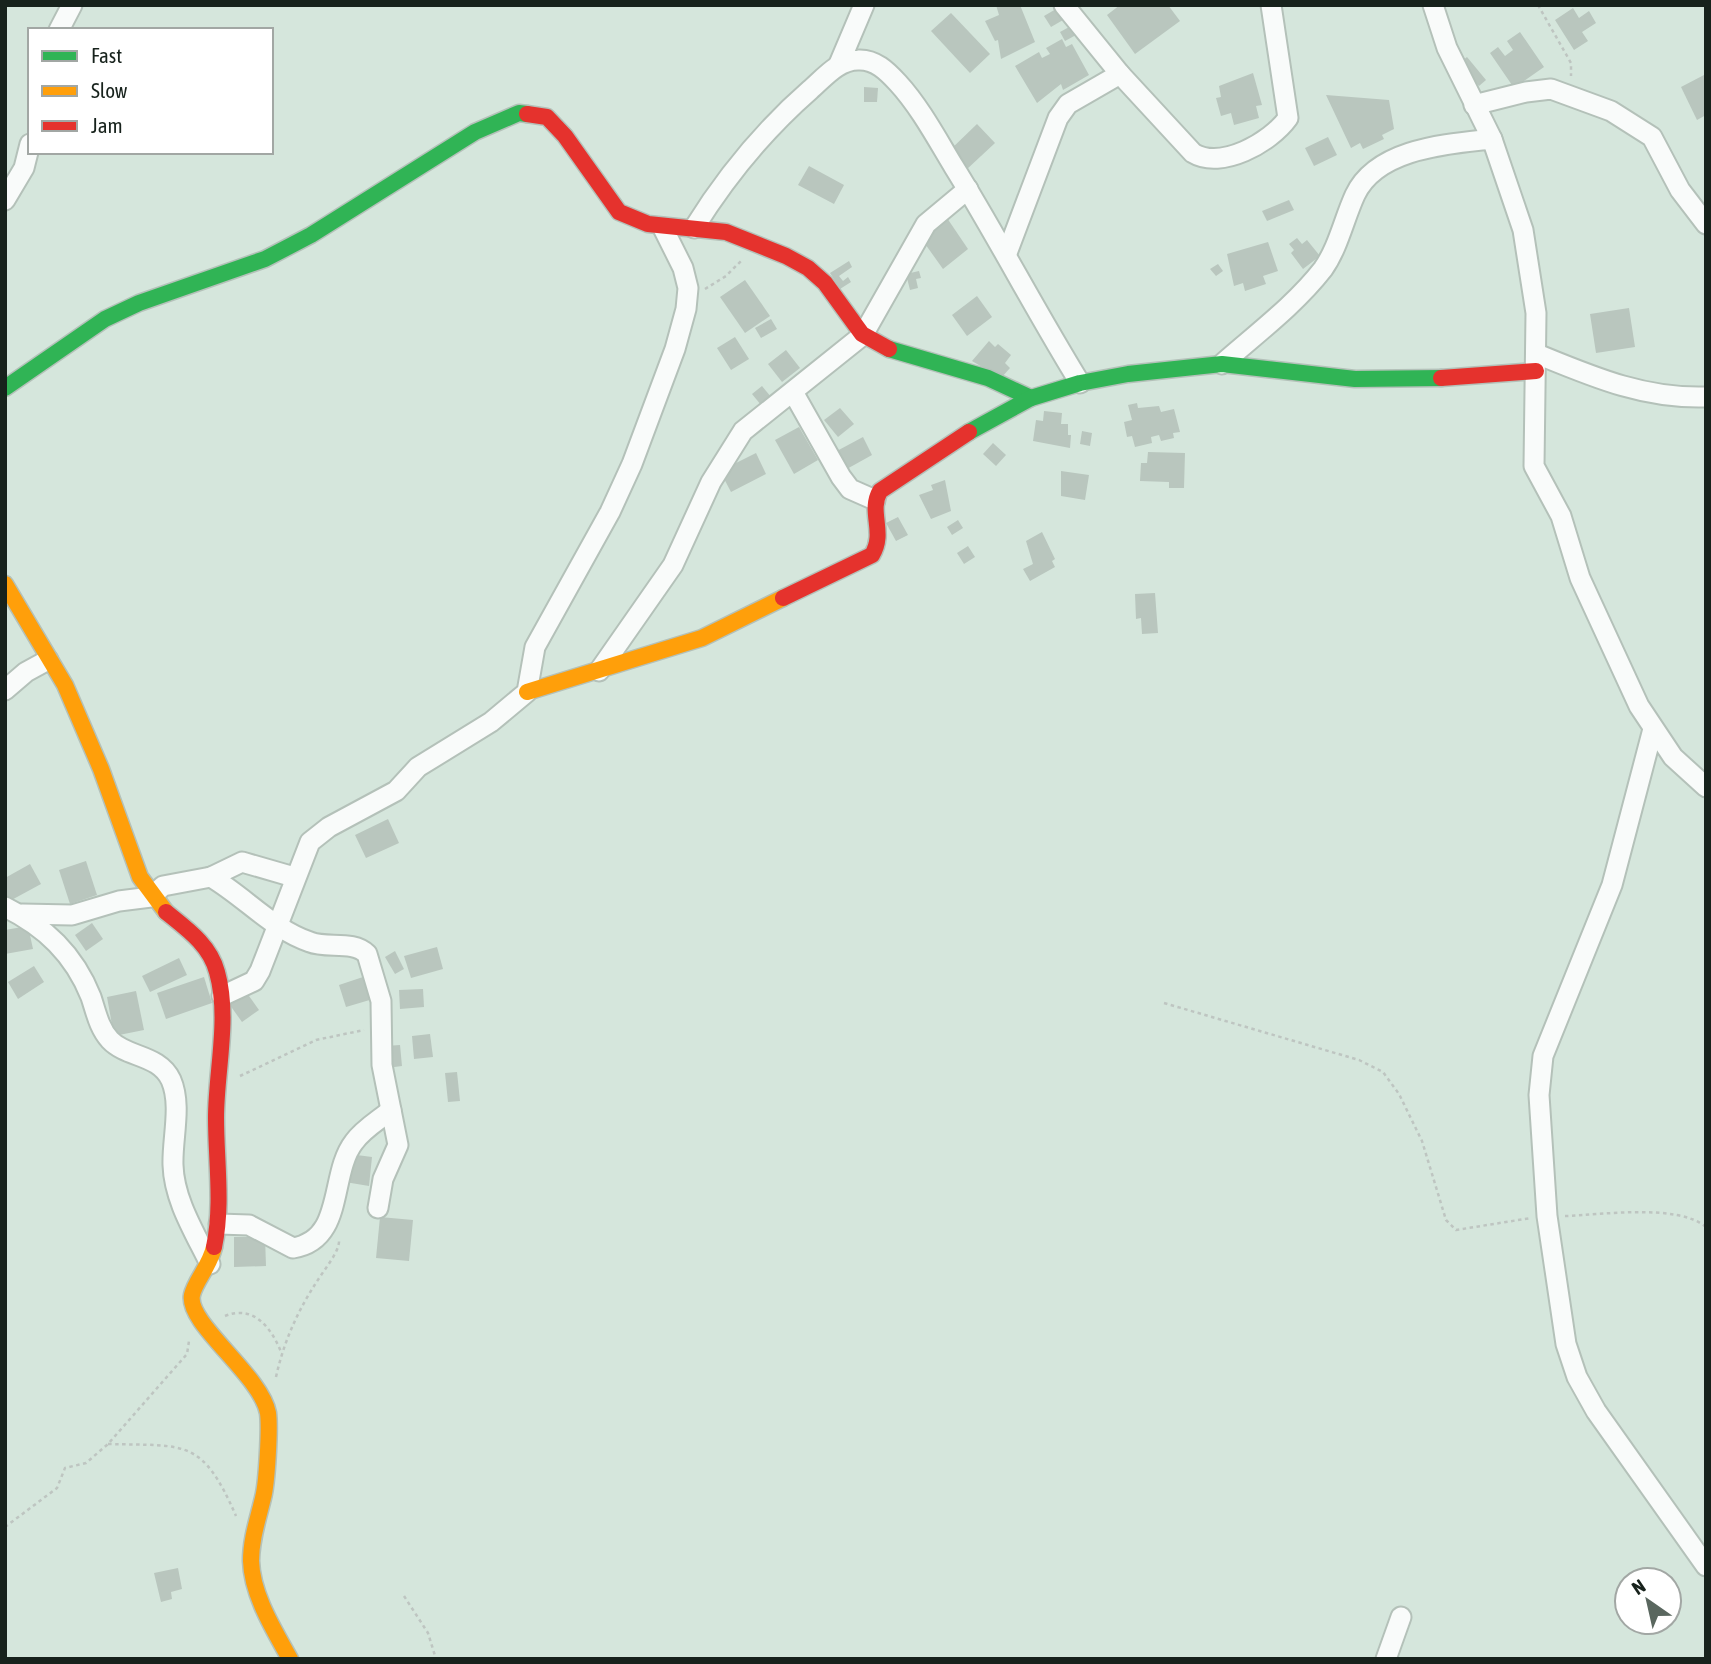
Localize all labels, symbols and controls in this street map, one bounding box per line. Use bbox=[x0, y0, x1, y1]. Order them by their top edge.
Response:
legend bbox=[28, 28, 273, 154]
text: Fast bbox=[91, 43, 122, 67]
text: Slow bbox=[91, 78, 128, 102]
text: Jam bbox=[91, 113, 123, 137]
north arrow bbox=[1613, 1566, 1683, 1636]
text: N bbox=[1628, 1575, 1649, 1599]

